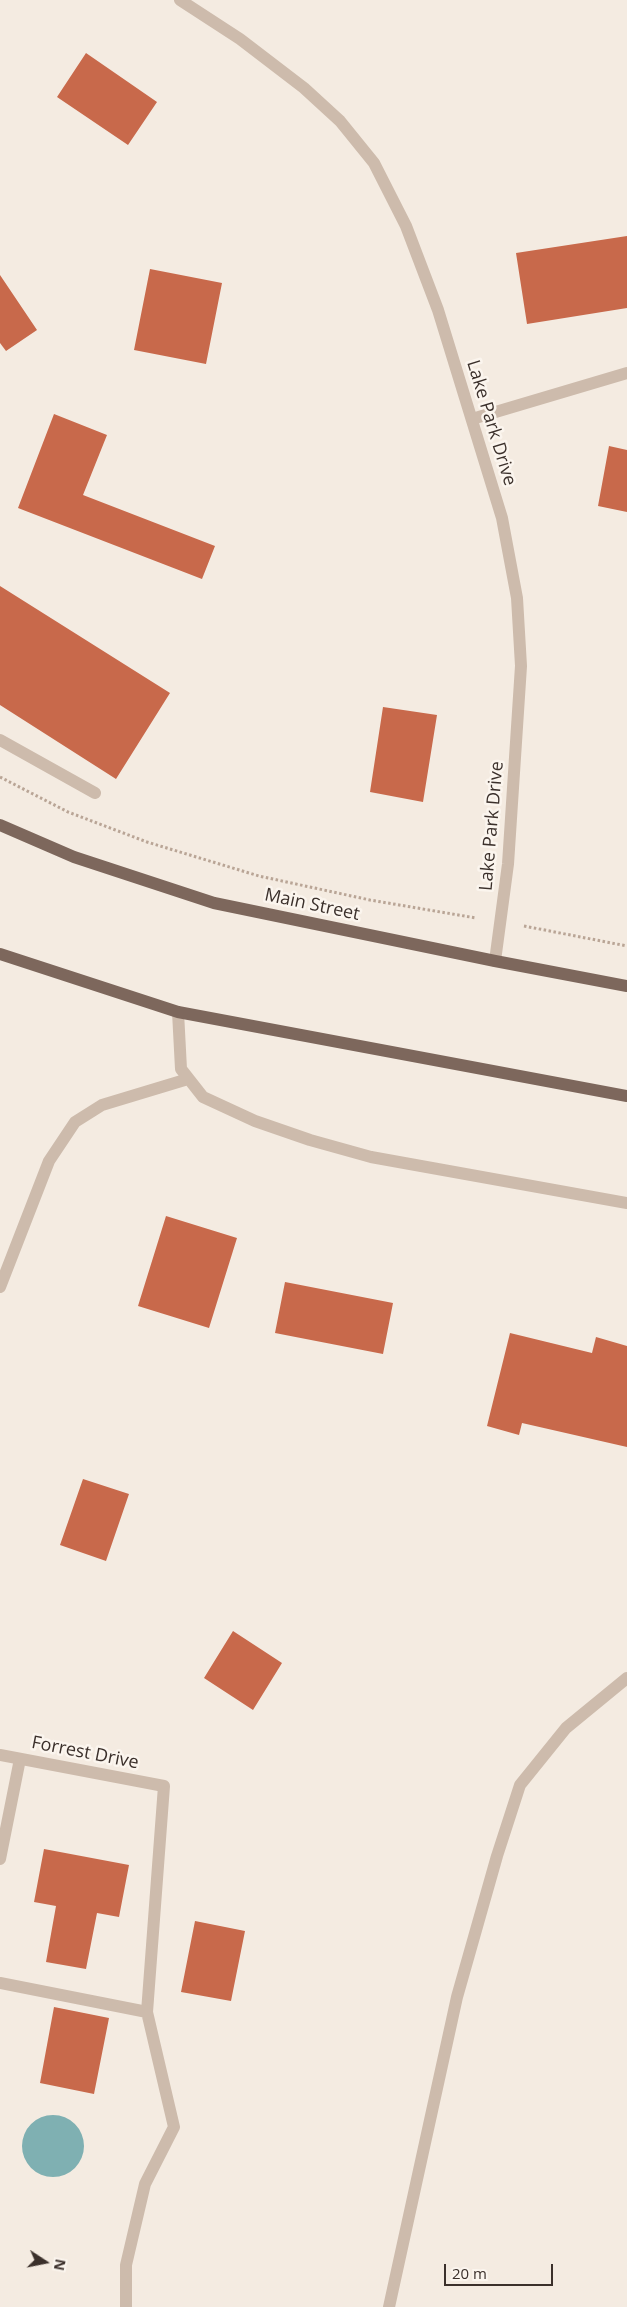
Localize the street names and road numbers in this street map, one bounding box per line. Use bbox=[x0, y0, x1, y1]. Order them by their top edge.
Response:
street label: Lake Park Drive bbox=[462, 358, 520, 488]
street label: Lake Park Drive bbox=[476, 760, 508, 892]
street label: Main Street bbox=[262, 884, 362, 926]
street label: Forrest Drive bbox=[30, 1732, 140, 1774]

